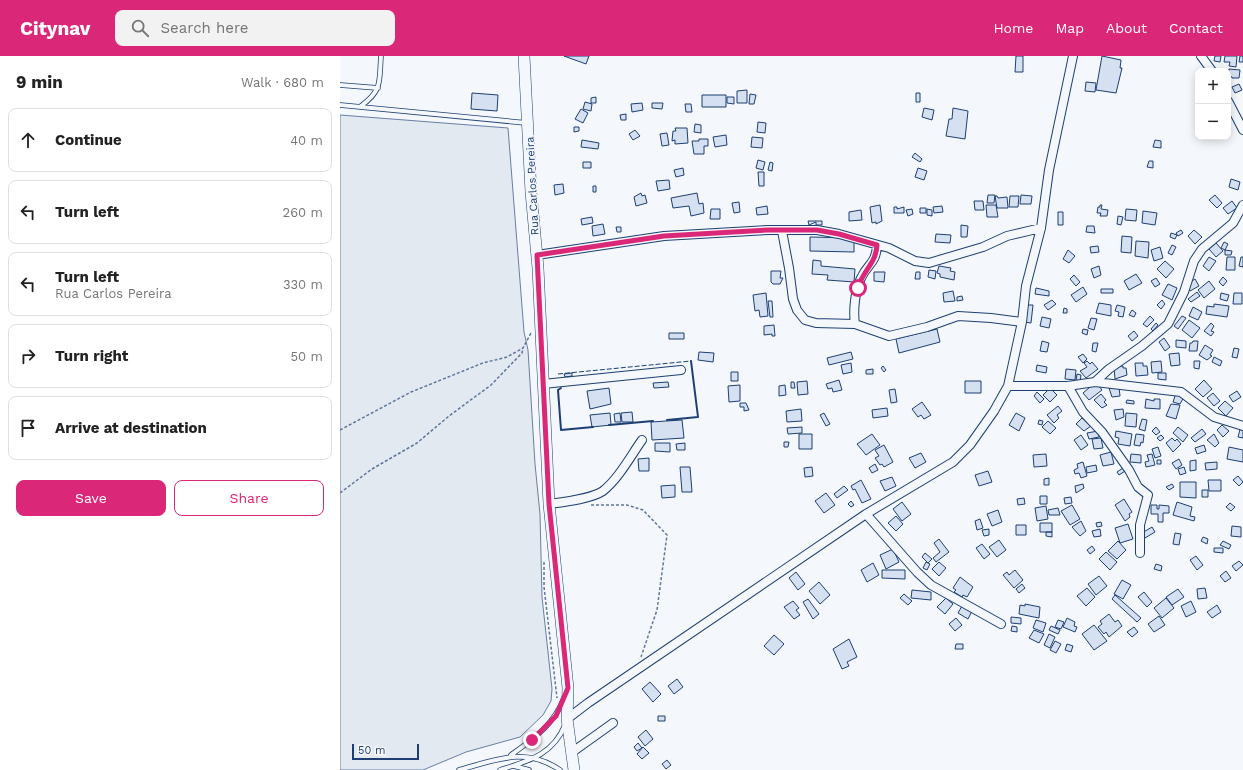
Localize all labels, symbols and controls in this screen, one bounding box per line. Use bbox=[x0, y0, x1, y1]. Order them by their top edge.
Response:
search box bbox=[115, 10, 395, 46]
text: Citynav bbox=[20, 17, 91, 40]
icon: search bbox=[129, 17, 151, 39]
text: Search here bbox=[161, 19, 248, 37]
text: Home bbox=[993, 20, 1033, 36]
text: Map bbox=[1055, 20, 1084, 36]
text: About bbox=[1106, 20, 1147, 36]
text: Contact bbox=[1169, 20, 1223, 36]
map controls bbox=[1195, 68, 1231, 140]
button: + bbox=[1195, 68, 1231, 104]
text: 9 min bbox=[16, 72, 63, 92]
text: Walk · 680 m bbox=[241, 75, 324, 90]
button: − bbox=[1195, 104, 1231, 140]
icon: ahead bbox=[17, 129, 39, 151]
text: Continue bbox=[55, 131, 122, 149]
text: 40 m bbox=[290, 133, 323, 148]
street label: Rua Carlos Pereira bbox=[523, 136, 542, 236]
icon: left bbox=[17, 201, 39, 223]
text: Turn left bbox=[55, 203, 119, 221]
text: 260 m bbox=[283, 205, 323, 220]
text: Turn left bbox=[55, 268, 119, 286]
icon: left bbox=[17, 273, 39, 295]
text: 330 m bbox=[283, 277, 323, 292]
route start bbox=[849, 279, 867, 297]
text: Rua Carlos Pereira bbox=[55, 286, 172, 301]
icon: right bbox=[17, 345, 39, 367]
text: Turn right bbox=[55, 347, 128, 365]
text: 50 m bbox=[291, 349, 323, 364]
icon: arrive bbox=[17, 417, 39, 439]
text: Arrive at destination bbox=[55, 419, 207, 437]
button: Save bbox=[16, 480, 166, 516]
button: Share bbox=[174, 480, 324, 516]
route end bbox=[523, 731, 541, 749]
scale bar bbox=[352, 742, 419, 761]
text: 50 m bbox=[358, 744, 385, 757]

